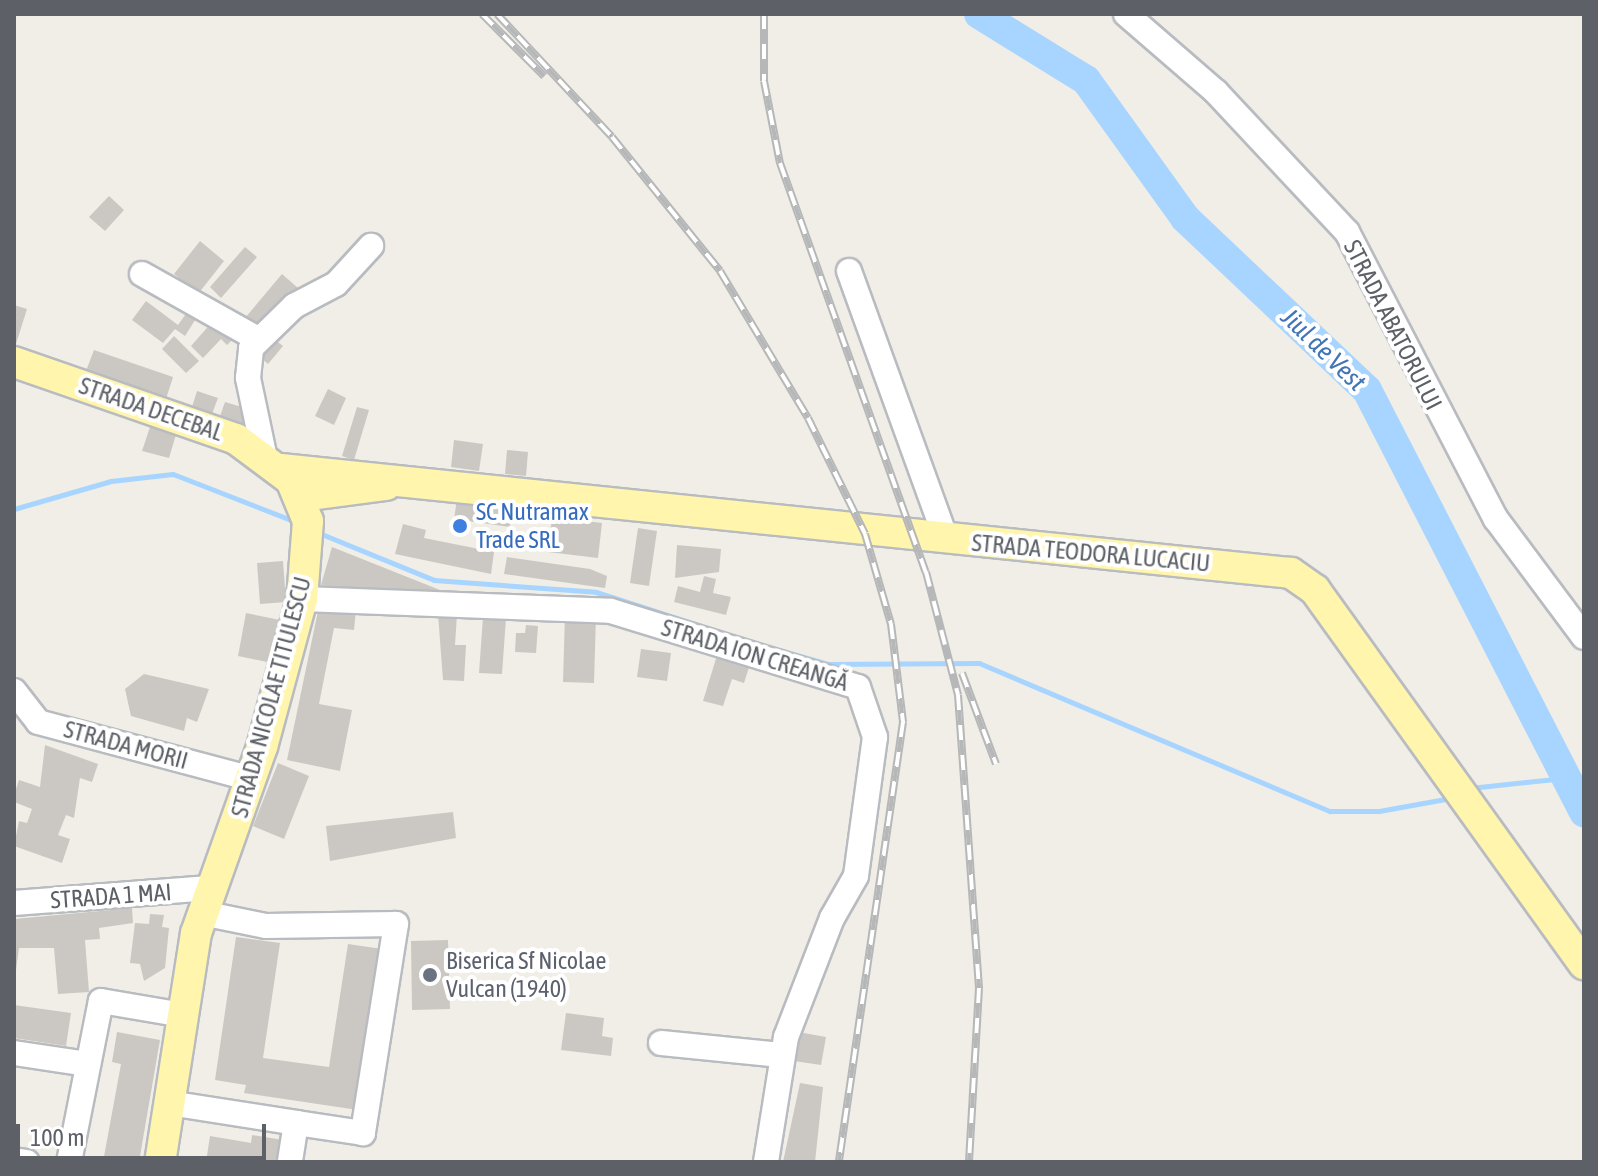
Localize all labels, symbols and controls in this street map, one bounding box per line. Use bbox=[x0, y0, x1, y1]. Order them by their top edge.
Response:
street label: STRADA ABATORULUI bbox=[1338, 235, 1448, 415]
water label: Jiul de Vest bbox=[1274, 302, 1372, 398]
street label: STRADA DECEBAL bbox=[75, 371, 227, 447]
place label: SC Nutramax Trade SRL bbox=[476, 498, 589, 554]
marker: SC Nutramax Trade SRL bbox=[451, 517, 469, 535]
street label: STRADA TEODORA LUCACIU bbox=[971, 528, 1211, 578]
street label: STRADA NICOLAE TITULESCU bbox=[225, 574, 317, 820]
street label: STRADA ION CREANGĂ bbox=[658, 613, 852, 697]
street label: STRADA MORII bbox=[61, 715, 191, 775]
street label: STRADA 1 MAI bbox=[49, 877, 173, 915]
place label: Biserica Sf Nicolae Vulcan (1940) bbox=[446, 947, 606, 1003]
marker: Biserica Sf Nicolae Vulcan (1940) bbox=[421, 966, 439, 984]
scale bar bbox=[20, 1108, 270, 1158]
text: 100 m bbox=[30, 1124, 84, 1151]

